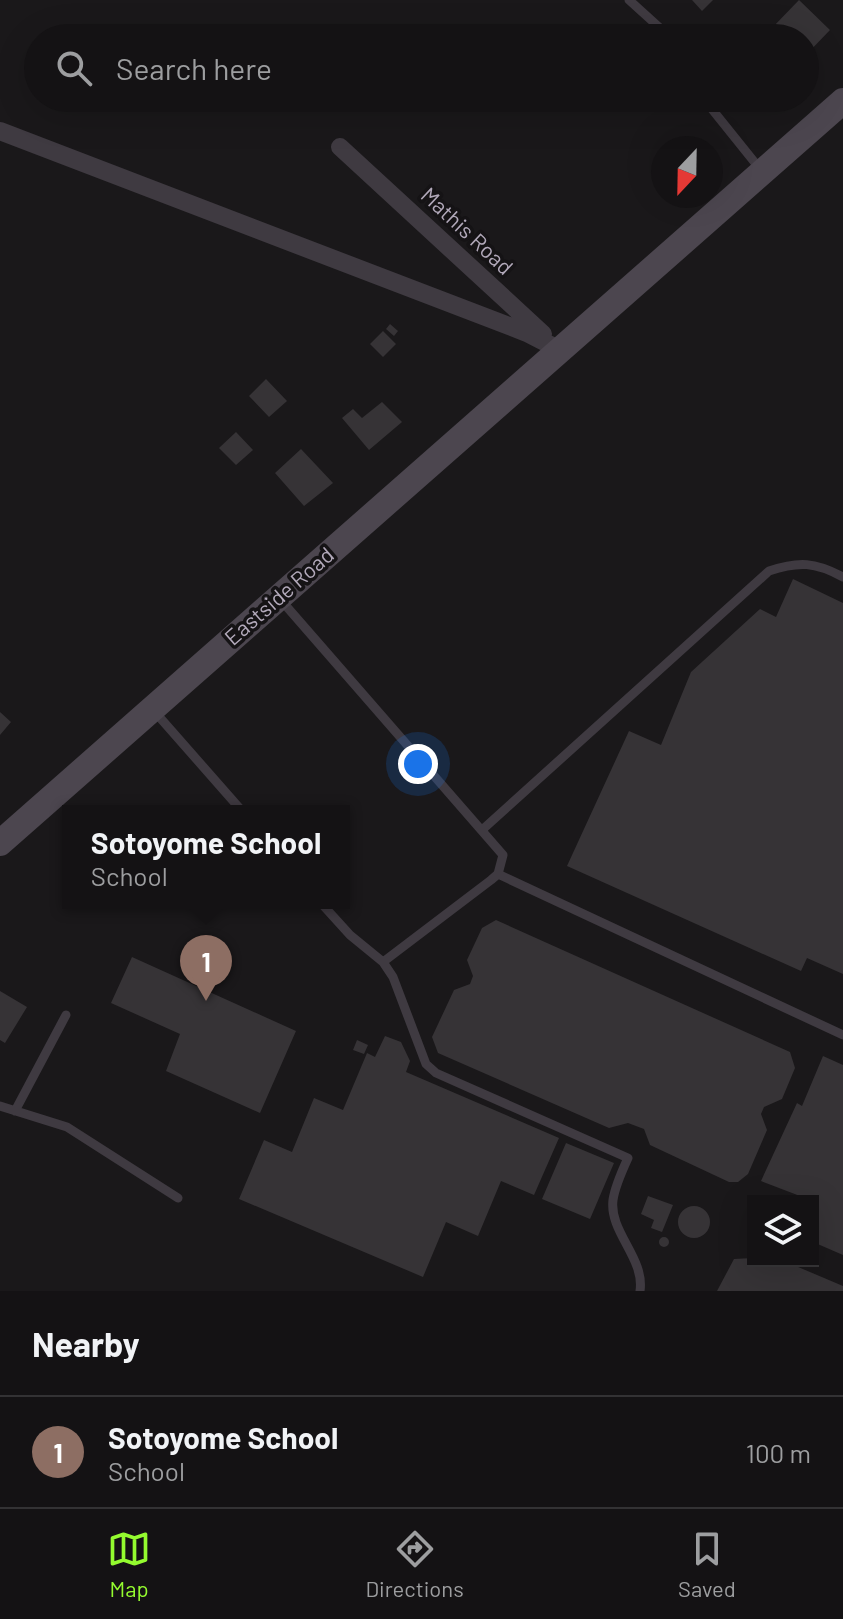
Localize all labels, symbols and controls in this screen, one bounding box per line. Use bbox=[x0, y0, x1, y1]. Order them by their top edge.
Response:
search box bbox=[24, 24, 819, 112]
icon: search bbox=[52, 46, 96, 90]
text: Search here bbox=[116, 50, 272, 86]
north arrow bbox=[651, 136, 723, 208]
street label: Mathis Road bbox=[416, 181, 519, 279]
street label: Eastside Road bbox=[218, 541, 338, 650]
your location bbox=[398, 744, 438, 784]
popup bbox=[62, 805, 350, 909]
text: Sotoyome School bbox=[91, 824, 321, 860]
text: School bbox=[91, 860, 168, 891]
pin: 1 bbox=[180, 935, 232, 1001]
map controls bbox=[747, 1195, 819, 1267]
button: layers bbox=[747, 1195, 819, 1267]
text: Nearby bbox=[32, 1323, 140, 1364]
text: Sotoyome School bbox=[108, 1419, 338, 1455]
text: 1 bbox=[53, 1437, 63, 1468]
text: 100 m bbox=[746, 1437, 811, 1468]
text: School bbox=[108, 1455, 185, 1486]
tab: Map bbox=[107, 1527, 151, 1601]
tab: Directions bbox=[365, 1527, 464, 1601]
tab: Saved bbox=[678, 1527, 736, 1601]

